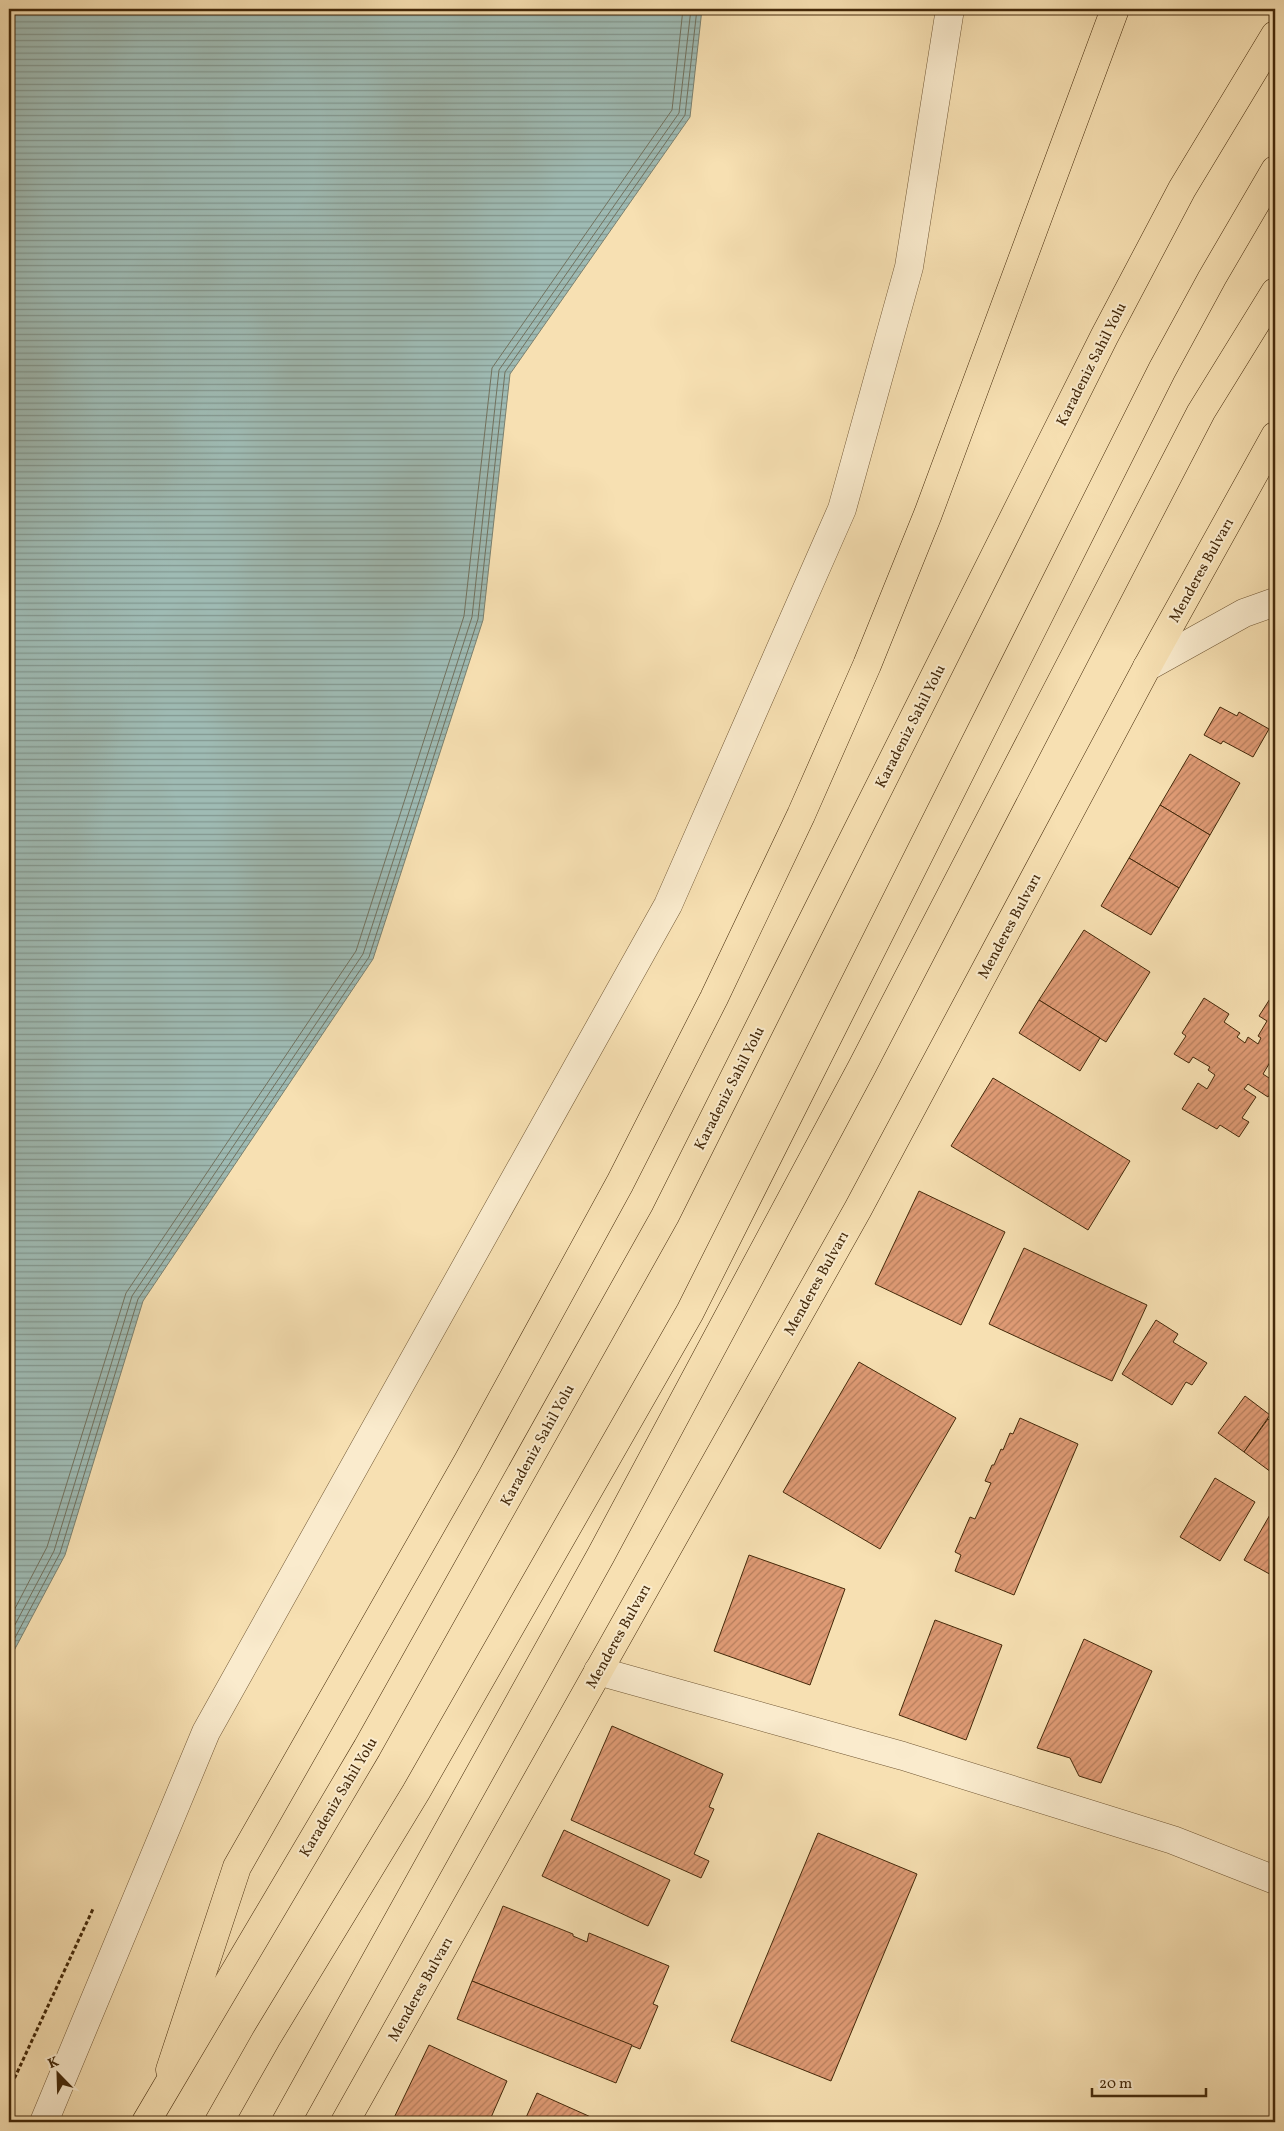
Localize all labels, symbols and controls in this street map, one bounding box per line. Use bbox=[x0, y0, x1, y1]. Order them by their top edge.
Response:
street label: Karadeniz Sahil Yolu bbox=[1052, 299, 1133, 430]
street label: Menderes Bulvarı bbox=[1165, 515, 1240, 627]
street label: Karadeniz Sahil Yolu bbox=[871, 661, 952, 792]
street label: Menderes Bulvarı bbox=[974, 870, 1047, 983]
street label: Karadeniz Sahil Yolu bbox=[690, 1023, 771, 1154]
street label: Menderes Bulvarı bbox=[780, 1228, 855, 1340]
street label: Karadeniz Sahil Yolu bbox=[496, 1381, 580, 1510]
street label: Menderes Bulvarı bbox=[582, 1581, 657, 1693]
street label: Karadeniz Sahil Yolu bbox=[295, 1734, 383, 1862]
street label: Menderes Bulvarı bbox=[384, 1934, 459, 2046]
north arrow bbox=[32, 2048, 82, 2098]
text: K bbox=[45, 2053, 62, 2074]
scale bar bbox=[1092, 2066, 1205, 2098]
text: 20 m bbox=[1099, 2074, 1132, 2095]

